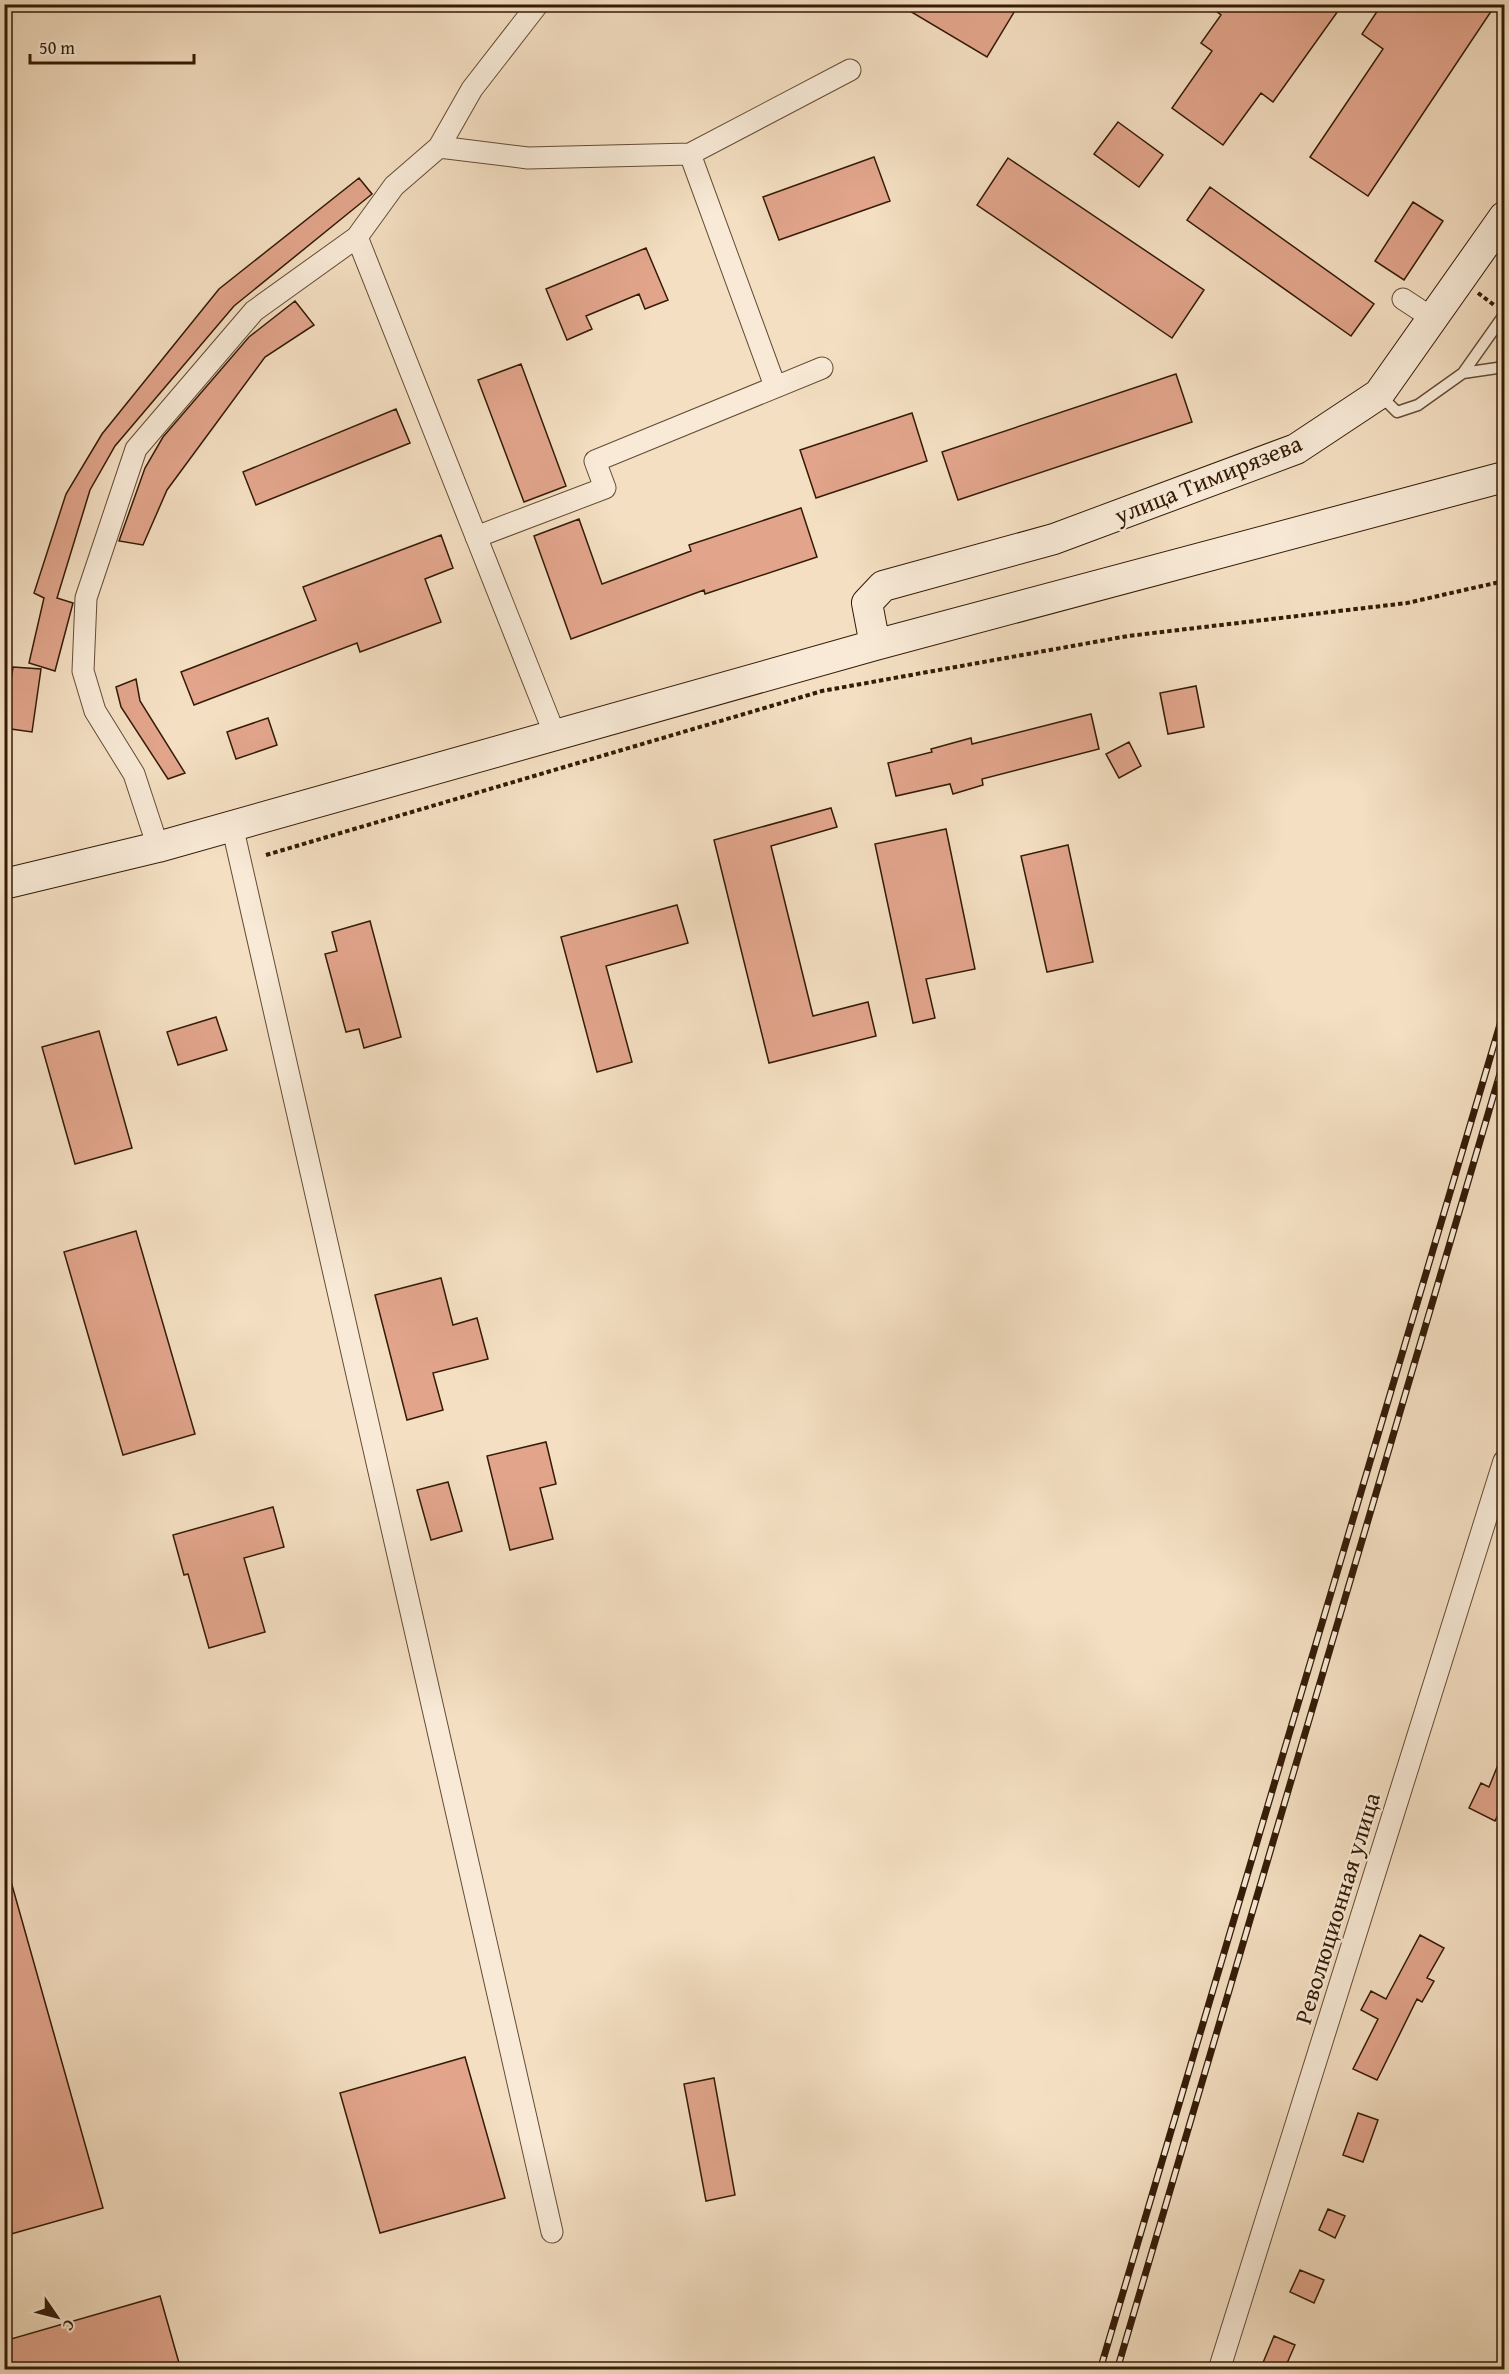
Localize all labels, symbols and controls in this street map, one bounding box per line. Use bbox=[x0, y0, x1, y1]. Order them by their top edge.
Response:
scale bar bbox=[30, 27, 194, 65]
text: 50 m bbox=[39, 34, 75, 61]
street label: улица Тимирязева bbox=[1108, 425, 1307, 533]
street label: Революционная улица bbox=[1285, 1787, 1389, 2028]
north arrow bbox=[27, 2287, 87, 2347]
text: С bbox=[57, 2315, 82, 2336]

